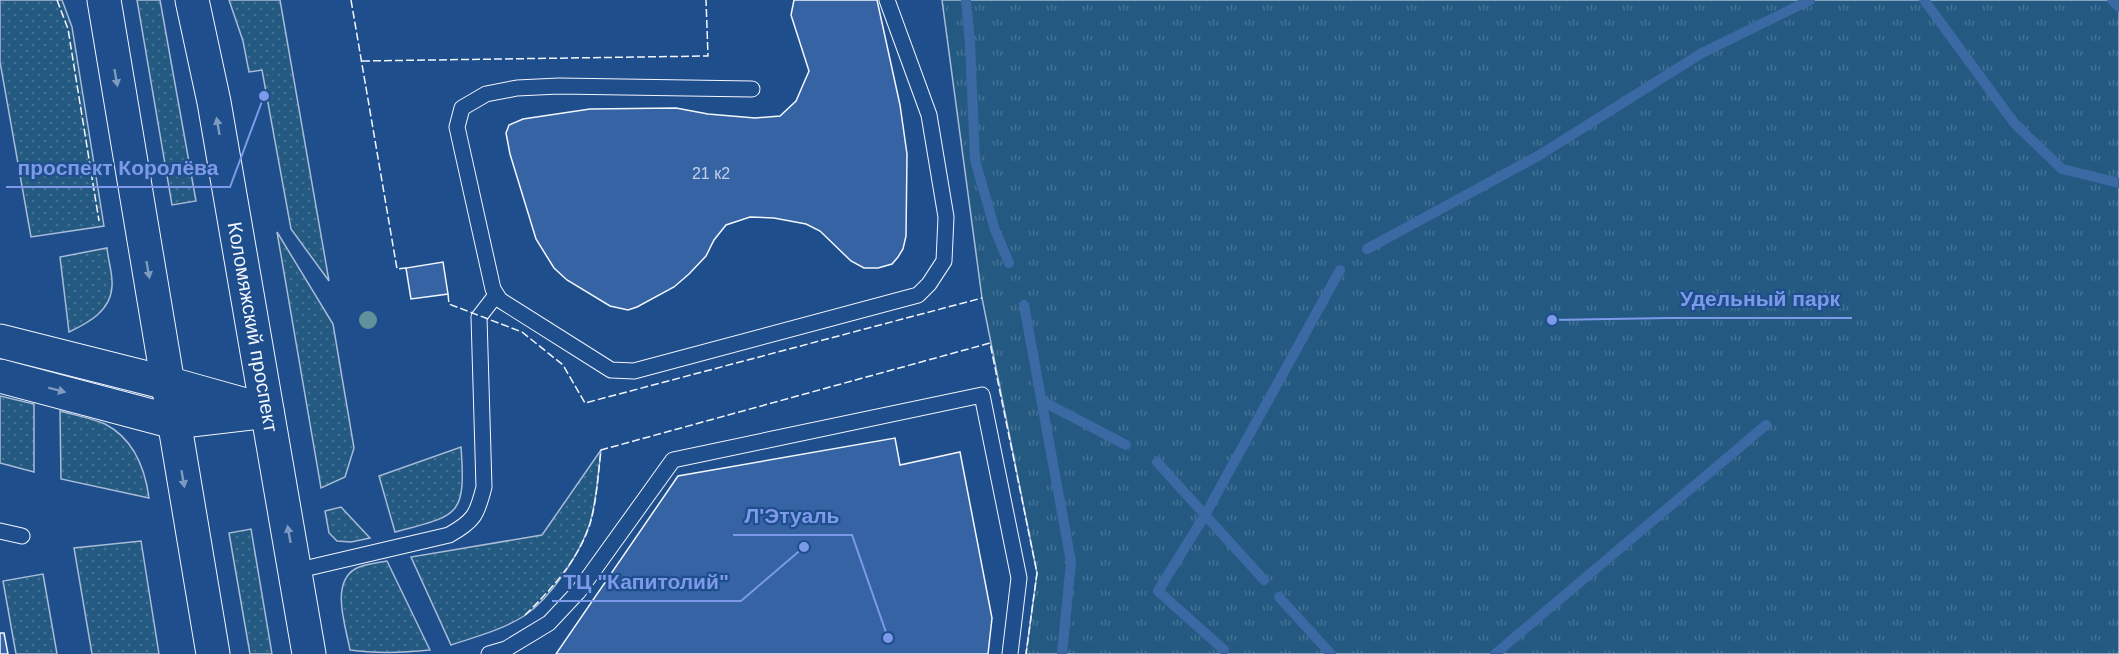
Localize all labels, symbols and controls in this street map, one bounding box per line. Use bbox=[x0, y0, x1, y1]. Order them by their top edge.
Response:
one-way arrow bbox=[111, 69, 120, 88]
one-way arrow bbox=[213, 116, 222, 135]
callout: проспект Королёва bbox=[6, 148, 230, 187]
text: проспект Королёва bbox=[18, 156, 219, 179]
house number: 21 к2 bbox=[692, 165, 730, 182]
street label: Коломяжский проспект bbox=[224, 220, 282, 434]
one-way arrow bbox=[144, 261, 153, 280]
callout: Удельный парк bbox=[1668, 279, 1852, 318]
text: Удельный парк bbox=[1680, 287, 1841, 310]
one-way arrow bbox=[48, 386, 66, 396]
one-way arrow bbox=[179, 470, 188, 489]
callout: Л'Этуаль bbox=[733, 496, 852, 535]
text: Л'Этуаль bbox=[745, 504, 839, 527]
one-way arrow bbox=[284, 525, 293, 544]
callout: ТЦ "Капитолий" bbox=[552, 562, 741, 601]
text: ТЦ "Капитолий" bbox=[563, 570, 729, 593]

